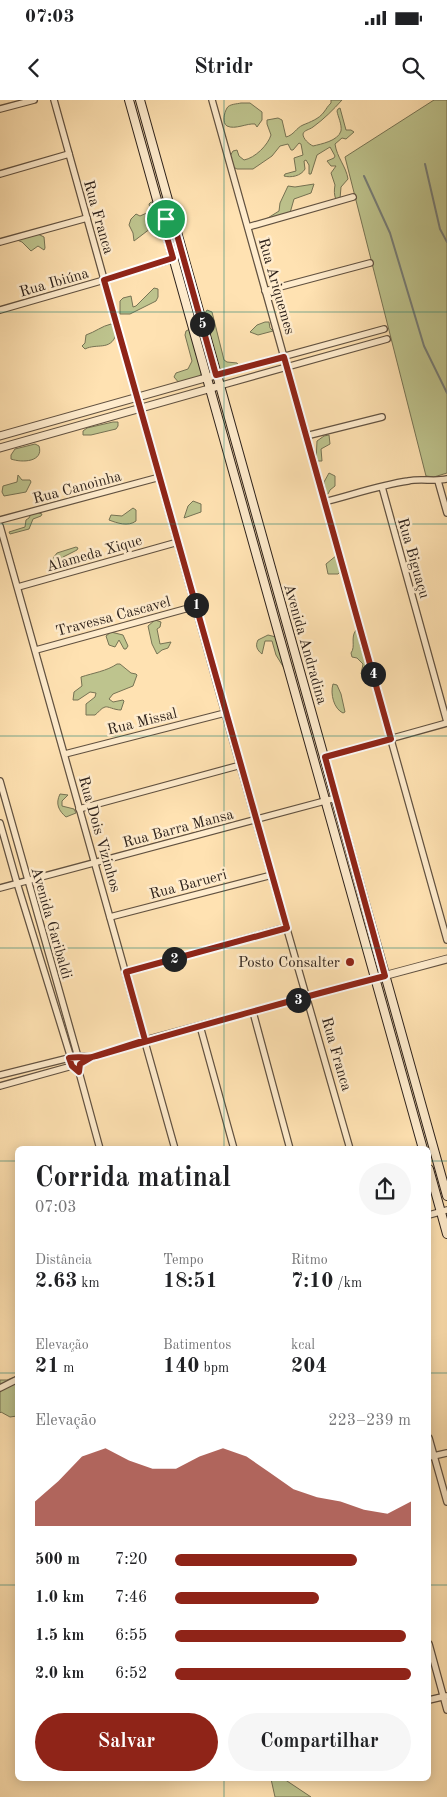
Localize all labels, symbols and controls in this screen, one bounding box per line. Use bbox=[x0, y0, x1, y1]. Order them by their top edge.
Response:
text: 07:03 bbox=[25, 8, 74, 27]
icon: back bbox=[20, 54, 48, 82]
icon: search bbox=[399, 54, 427, 82]
text: Stridr bbox=[194, 56, 253, 78]
street label: Rua Franca bbox=[80, 179, 115, 257]
pin bbox=[145, 198, 187, 240]
icon: arrive bbox=[152, 205, 180, 233]
street label: Rua Ariquemes bbox=[255, 236, 297, 336]
street label: Rua Ibiúna bbox=[18, 266, 91, 301]
pin: 5 bbox=[190, 312, 214, 336]
text: 5 bbox=[198, 317, 207, 331]
street label: Rua Canoinha bbox=[31, 469, 124, 507]
street label: Rua Biguaçu bbox=[394, 517, 431, 600]
street label: Alameda Xique bbox=[45, 534, 144, 575]
street label: Avenida Andradina bbox=[280, 582, 329, 707]
pin: 1 bbox=[184, 592, 208, 618]
street label: Travessa Cascavel bbox=[54, 595, 172, 640]
text: 1 bbox=[192, 598, 201, 612]
pin: 4 bbox=[360, 662, 386, 686]
text: 4 bbox=[369, 667, 378, 681]
street label: Rua Missal bbox=[106, 707, 179, 738]
street label: Rua Dois Vizinhos bbox=[75, 775, 122, 894]
street label: Rua Barra Mansa bbox=[121, 807, 236, 851]
street label: Avenida Garibaldi bbox=[27, 866, 74, 981]
street label: Rua Barueri bbox=[148, 868, 229, 903]
pin: 2 bbox=[162, 946, 186, 972]
text: 2 bbox=[170, 952, 179, 966]
place label: Posto Consalter bbox=[238, 956, 340, 971]
marker: Posto Consalter bbox=[344, 956, 356, 968]
pin: 3 bbox=[286, 988, 310, 1012]
text: 3 bbox=[294, 993, 303, 1007]
street label: Rua Franca bbox=[318, 1016, 353, 1094]
button: share bbox=[359, 1163, 411, 1215]
text: Corrida matinal bbox=[35, 1165, 231, 1193]
text: 07:03 bbox=[35, 1200, 77, 1216]
text: Distância bbox=[35, 1253, 92, 1267]
text: Tempo bbox=[163, 1253, 204, 1267]
text: Ritmo bbox=[291, 1253, 328, 1267]
text: 2.63 bbox=[35, 1271, 77, 1292]
text: 18:51 bbox=[163, 1271, 218, 1292]
text: 7:10 bbox=[291, 1271, 333, 1292]
text: km bbox=[77, 1276, 100, 1290]
text: /km bbox=[333, 1276, 362, 1290]
text: Elevação bbox=[35, 1338, 89, 1352]
text: Batimentos bbox=[163, 1338, 231, 1352]
text: kcal bbox=[291, 1338, 315, 1352]
text: 21 bbox=[35, 1356, 59, 1377]
text: 140 bbox=[163, 1356, 200, 1377]
text: 204 bbox=[291, 1356, 328, 1377]
text: m bbox=[59, 1361, 74, 1375]
text: bpm bbox=[200, 1361, 229, 1375]
text: Elevação bbox=[35, 1413, 96, 1429]
text: 223–239 m bbox=[328, 1413, 411, 1429]
text: 500 m bbox=[35, 1552, 80, 1568]
text: 7:20 bbox=[115, 1552, 147, 1568]
text: 1.0 km bbox=[35, 1590, 84, 1606]
text: 7:46 bbox=[115, 1590, 147, 1606]
text: 1.5 km bbox=[35, 1628, 84, 1644]
text: 6:55 bbox=[115, 1628, 147, 1644]
text: 2.0 km bbox=[35, 1666, 84, 1682]
text: 6:52 bbox=[115, 1666, 147, 1682]
button: Salvar bbox=[35, 1713, 218, 1771]
button: Compartilhar bbox=[228, 1713, 411, 1771]

